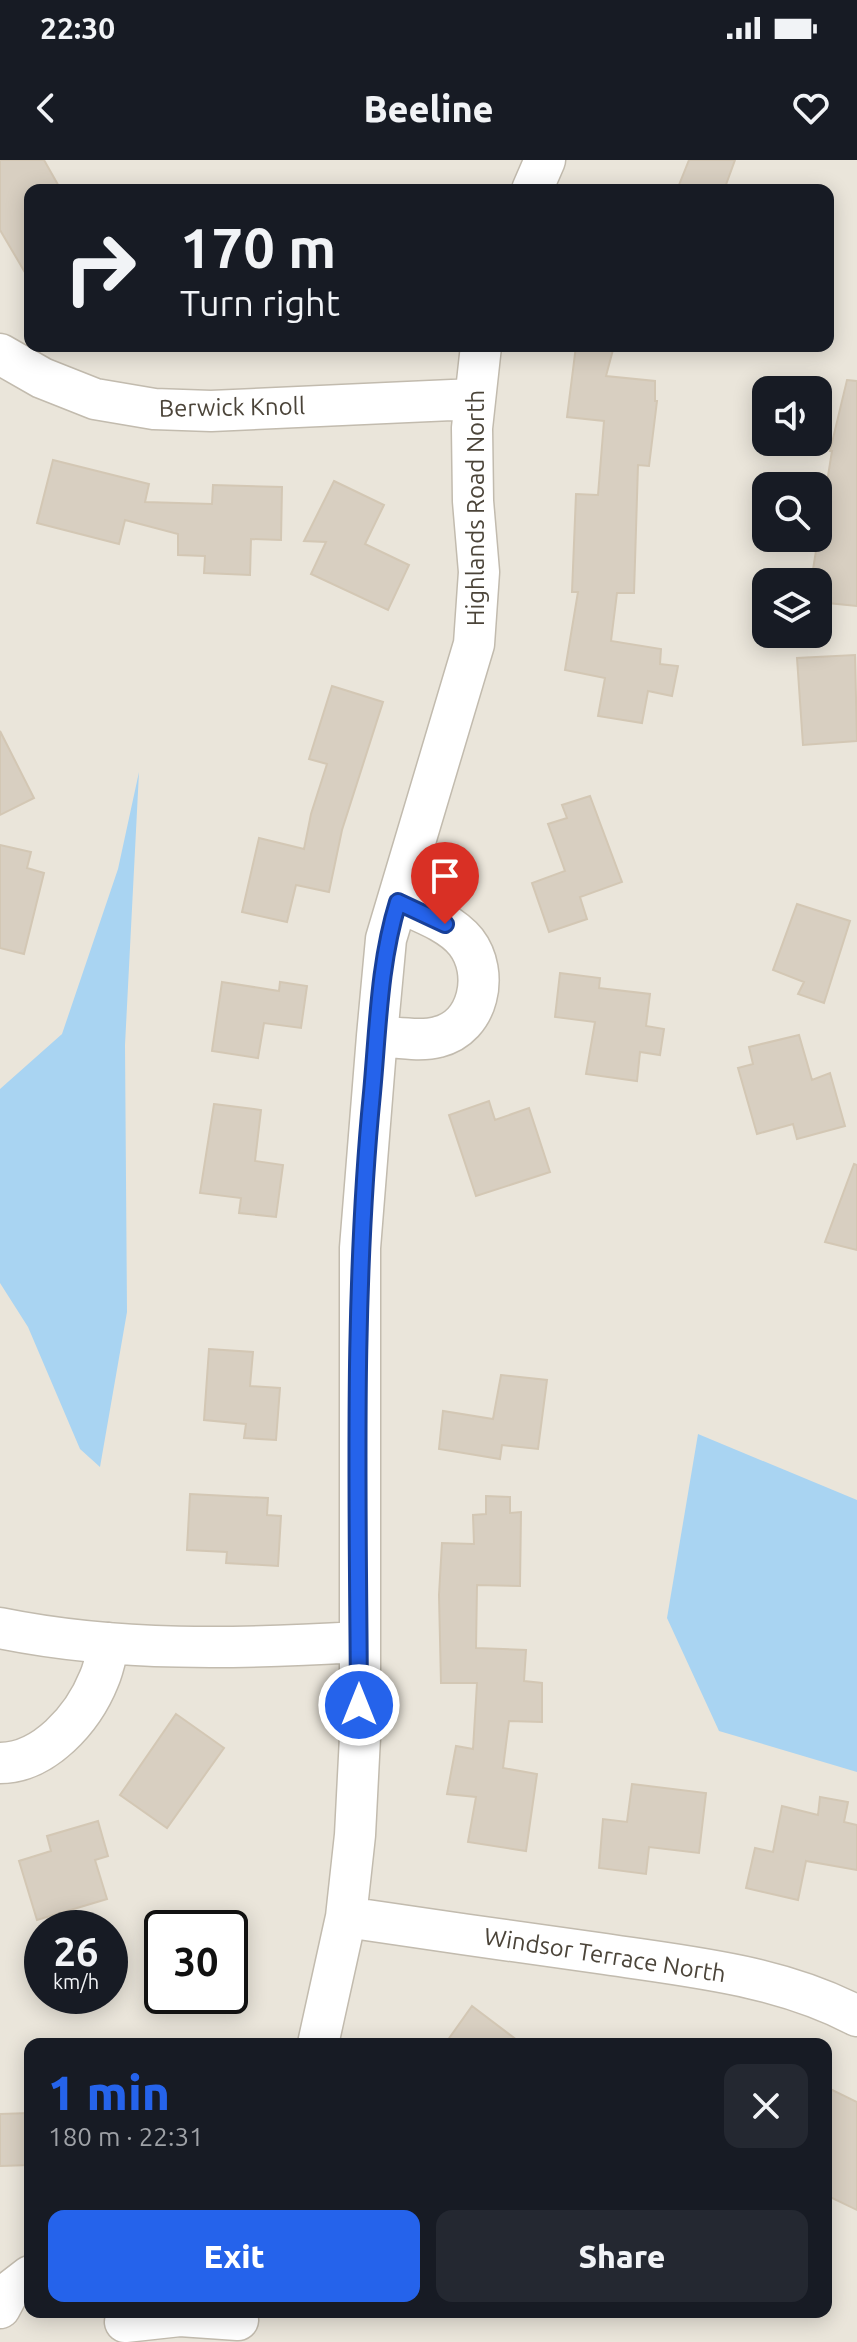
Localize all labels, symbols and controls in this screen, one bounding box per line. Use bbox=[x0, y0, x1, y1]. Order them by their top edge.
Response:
text: 22:30 bbox=[40, 11, 115, 45]
icon: back bbox=[24, 86, 68, 130]
icon: heart bbox=[789, 86, 833, 130]
text: Beeline bbox=[363, 88, 494, 129]
icon: right bbox=[48, 216, 152, 320]
text: 170 m bbox=[180, 216, 336, 279]
text: Turn right bbox=[180, 282, 340, 323]
map controls bbox=[752, 376, 832, 648]
button: sound bbox=[752, 376, 832, 456]
street label: Highlands Road North bbox=[462, 390, 489, 626]
street label: Berwick Knoll bbox=[159, 392, 305, 422]
button: search bbox=[752, 472, 832, 552]
button: layers bbox=[752, 568, 832, 648]
pin bbox=[411, 842, 479, 924]
icon: arrive bbox=[423, 854, 467, 898]
position arrow bbox=[317, 1663, 401, 1747]
speed limit sign: 30 bbox=[144, 1910, 248, 2014]
street label: Windsor Terrace North bbox=[482, 1923, 728, 1987]
text: 26 bbox=[53, 1929, 99, 1974]
text: km/h bbox=[53, 1970, 99, 1993]
button: close bbox=[724, 2064, 808, 2148]
text: 1 min bbox=[48, 2065, 170, 2119]
text: 180 m · 22:31 bbox=[48, 2122, 204, 2151]
button: Exit bbox=[48, 2210, 420, 2302]
button: Share bbox=[436, 2210, 808, 2302]

